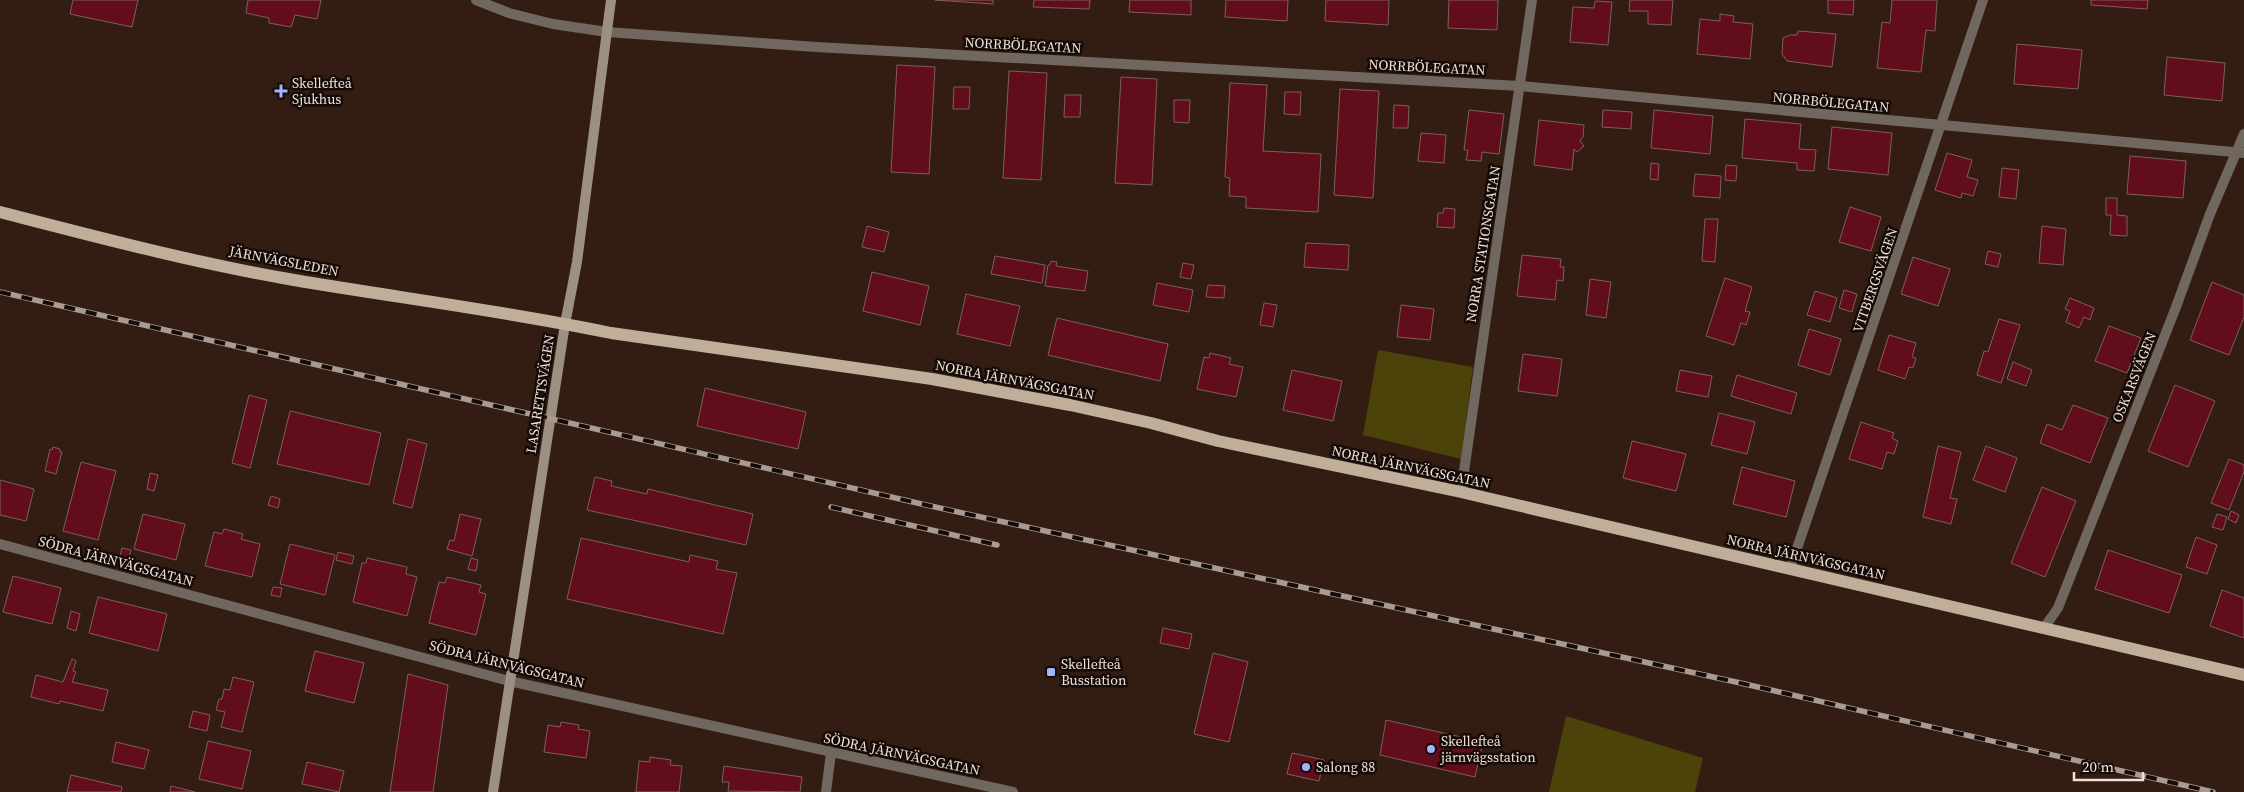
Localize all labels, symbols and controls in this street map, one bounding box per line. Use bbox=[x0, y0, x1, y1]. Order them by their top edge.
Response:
street label: NORRBÖLEGATAN bbox=[964, 32, 1082, 58]
street label: NORRBÖLEGATAN bbox=[1368, 54, 1486, 80]
place label: Skellefteå Sjukhus bbox=[292, 73, 353, 109]
marker: Skellefteå Sjukhus bbox=[274, 84, 288, 98]
street label: NORRBÖLEGATAN bbox=[1772, 87, 1890, 117]
street label: NORRA STATIONSGATAN bbox=[1461, 164, 1505, 324]
street label: VITBERGSVÄGEN bbox=[1848, 225, 1902, 335]
street label: JÄRNVÄGSLEDEN bbox=[227, 240, 340, 281]
street label: OSKARSVÄGEN bbox=[2107, 329, 2161, 425]
street label: LASARETTSVÄGEN bbox=[521, 333, 559, 455]
street label: NORRA JÄRNVÄGSGATAN bbox=[934, 355, 1096, 405]
street label: NORRA JÄRNVÄGSGATAN bbox=[1330, 440, 1492, 494]
street label: NORRA JÄRNVÄGSGATAN bbox=[1725, 529, 1887, 585]
street label: SÖDRA JÄRNVÄGSGATAN bbox=[36, 531, 196, 591]
street label: SÖDRA JÄRNVÄGSGATAN bbox=[427, 635, 587, 693]
place label: Skellefteå Busstation bbox=[1061, 654, 1127, 690]
marker: Skellefteå Busstation bbox=[1045, 666, 1057, 678]
street label: SÖDRA JÄRNVÄGSGATAN bbox=[822, 728, 982, 780]
place label: Skellefteå järnvägsstation bbox=[1439, 731, 1536, 767]
marker: Skellefteå järnvägsstation bbox=[1425, 743, 1437, 755]
scale bar bbox=[2074, 750, 2143, 782]
text: 20 m bbox=[2082, 756, 2114, 777]
place label: Salong 88 bbox=[1316, 757, 1375, 777]
marker: Salong 88 bbox=[1300, 761, 1312, 773]

